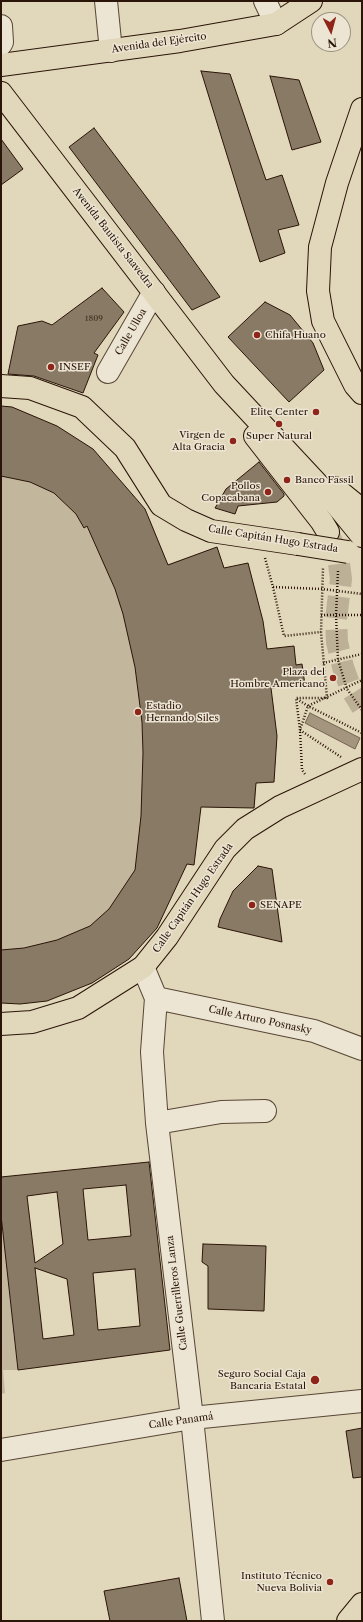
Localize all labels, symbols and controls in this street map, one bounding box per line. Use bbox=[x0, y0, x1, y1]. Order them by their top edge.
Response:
north arrow bbox=[311, 12, 351, 52]
street label: Avenida del Ejército bbox=[111, 30, 207, 56]
text: N bbox=[327, 35, 338, 50]
street label: Avenida Bautista Saavedra bbox=[70, 185, 156, 291]
street label: Calle Ulloa bbox=[113, 306, 149, 358]
house number: 1809 bbox=[85, 314, 103, 324]
place label: Chifa Huano bbox=[265, 329, 326, 341]
marker: Chifa Huano bbox=[252, 330, 262, 340]
place label: INSEF bbox=[59, 361, 90, 373]
marker: INSEF bbox=[46, 362, 56, 372]
place label: Elite Center bbox=[250, 406, 308, 418]
marker: Elite Center bbox=[311, 407, 321, 417]
marker: Super Natural bbox=[274, 419, 284, 429]
place label: Virgen de Alta Gracia bbox=[172, 429, 225, 452]
place label: Super Natural bbox=[246, 430, 312, 442]
marker: Virgen de Alta Gracia bbox=[228, 436, 238, 446]
place label: Banco Fassil bbox=[295, 474, 354, 486]
marker: Banco Fassil bbox=[282, 475, 292, 485]
place label: Pollos Copacabana bbox=[201, 480, 260, 504]
marker: Pollos Copacabana bbox=[263, 487, 273, 497]
street label: Calle Capitán Hugo Estrada bbox=[207, 523, 339, 555]
place label: Plaza del Hombre Americano bbox=[230, 666, 325, 690]
marker: Plaza del Hombre Americano bbox=[328, 673, 338, 683]
place label: Estadio Hernando Siles bbox=[146, 700, 219, 724]
marker: Estadio Hernando Siles bbox=[133, 707, 143, 717]
street label: Calle Capitán Hugo Estrada bbox=[150, 841, 236, 955]
place label: SENAPE bbox=[260, 899, 302, 911]
marker: SENAPE bbox=[247, 900, 257, 910]
street label: Calle Arturo Posnasky bbox=[207, 1003, 313, 1037]
street label: Calle Guerrilleros Lanza bbox=[164, 1235, 190, 1351]
place label: Seguro Social Caja Bancaria Estatal bbox=[218, 1368, 306, 1392]
marker: Seguro Social Caja Bancaria Estatal bbox=[309, 1374, 321, 1386]
street label: Calle Panamá bbox=[148, 1411, 214, 1431]
place label: Instituto Técnico Nueva Bolivia bbox=[241, 1570, 322, 1594]
marker: Instituto Técnico Nueva Bolivia bbox=[325, 1577, 335, 1587]

